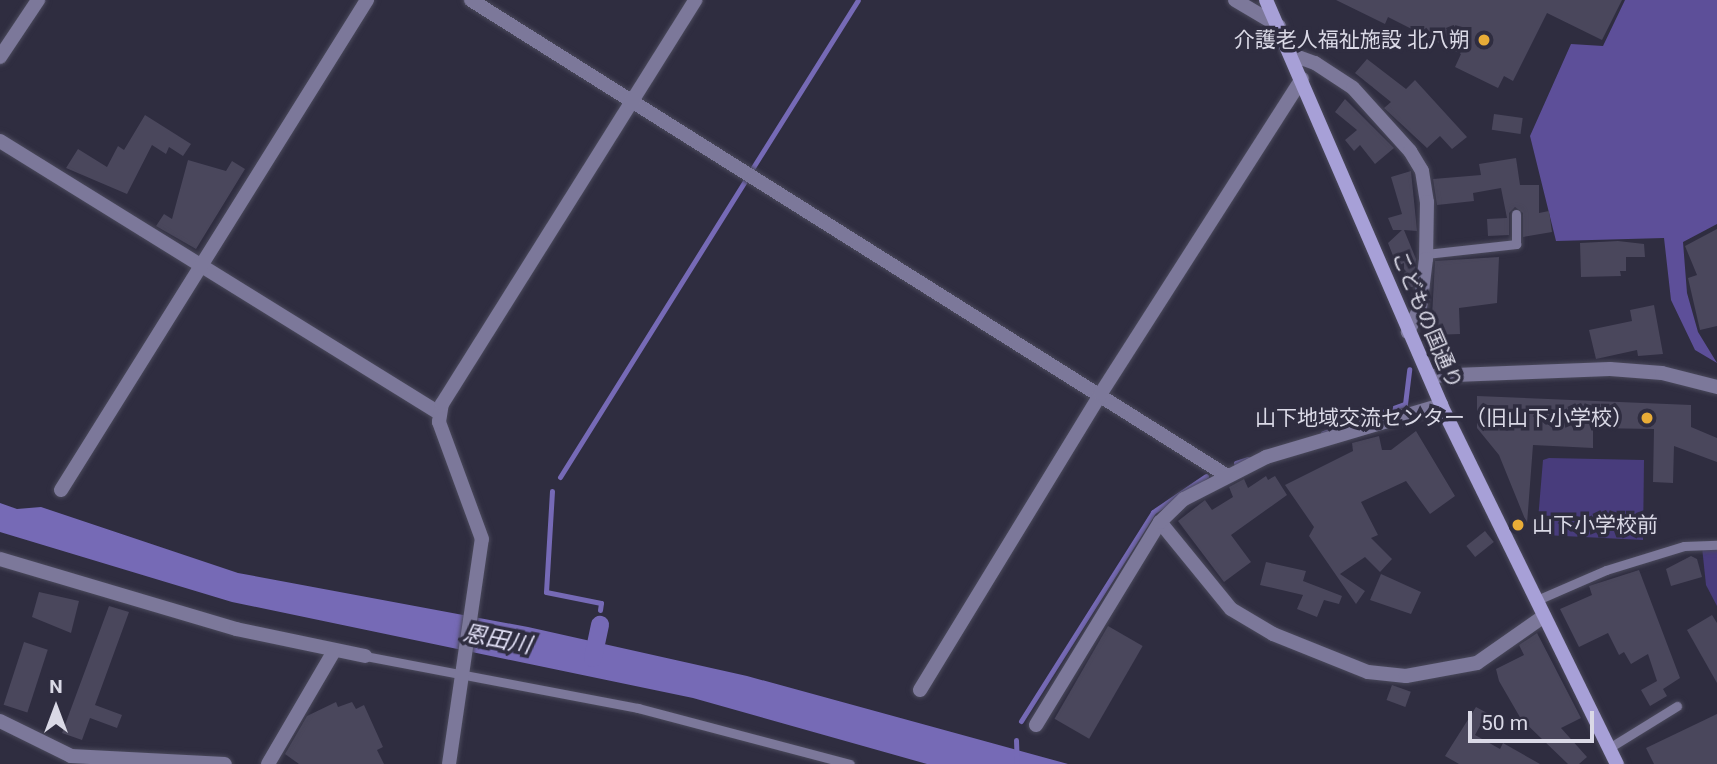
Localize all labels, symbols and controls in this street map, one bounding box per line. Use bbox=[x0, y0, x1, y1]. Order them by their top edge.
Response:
place label: 介護老人福祉施設 北八朔 bbox=[1234, 27, 1470, 53]
marker: 介護老人福祉施設 北八朔 bbox=[1476, 32, 1492, 48]
street label: こどもの国通り bbox=[1387, 247, 1467, 393]
place label: 山下地域交流センター（旧山下小学校） bbox=[1255, 405, 1633, 431]
marker: 山下地域交流センター（旧山下小学校） bbox=[1639, 410, 1655, 426]
place label: 山下小学校前 bbox=[1532, 512, 1658, 538]
marker: 山下小学校前 bbox=[1510, 517, 1526, 533]
water label: 恩田川 bbox=[461, 620, 533, 660]
north arrow bbox=[21, 673, 91, 743]
text: N bbox=[49, 675, 63, 698]
scale bar bbox=[1472, 698, 1598, 742]
text: 50 m bbox=[1481, 711, 1528, 735]

